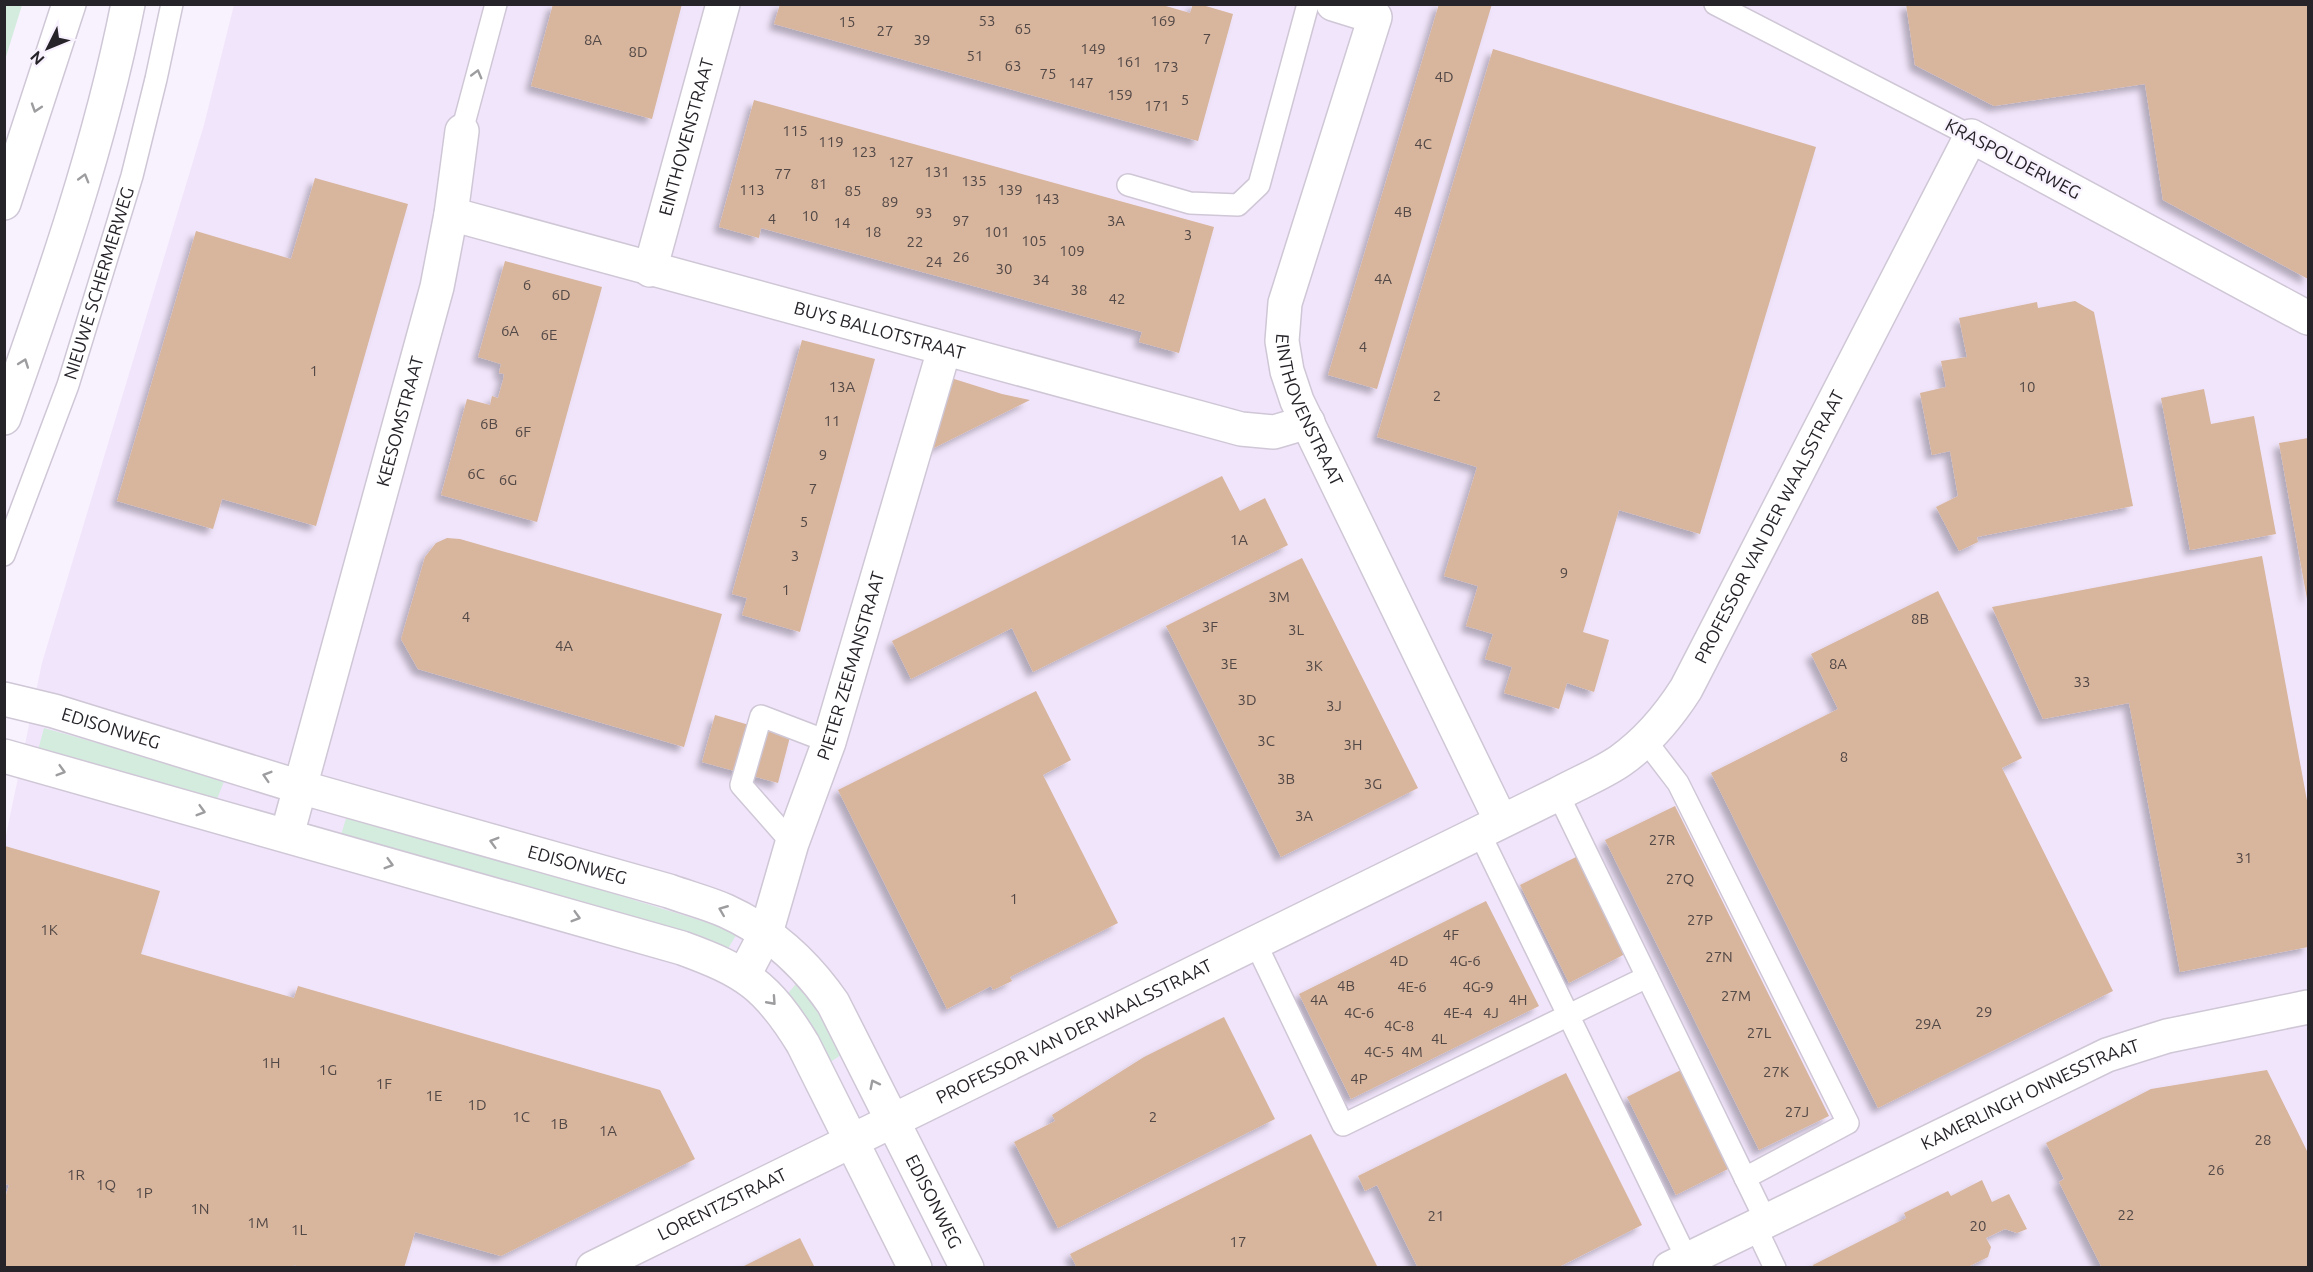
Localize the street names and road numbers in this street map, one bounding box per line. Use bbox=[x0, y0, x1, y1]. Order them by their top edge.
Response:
street label: EINTHOVENSTRAAT bbox=[654, 56, 717, 218]
street label: KRASPOLDERWEG bbox=[1942, 114, 2085, 202]
street label: NIEUWE SCHERMERWEG bbox=[59, 184, 137, 382]
street label: BUYS BALLOTSTRAAT bbox=[792, 297, 967, 362]
street label: EINTHOVENSTRAAT bbox=[1273, 333, 1348, 489]
street label: KEESOMSTRAAT bbox=[372, 353, 427, 488]
street label: PROFESSOR VAN DER WAALSSTRAAT bbox=[1690, 387, 1847, 666]
street label: PIETER ZEEMANSTRAAT bbox=[812, 569, 888, 763]
street label: EDISONWEG bbox=[59, 703, 163, 752]
street label: EDISONWEG bbox=[526, 841, 629, 888]
street label: PROFESSOR VAN DER WAALSSTRAAT bbox=[933, 955, 1215, 1107]
street label: KAMERLINGH ONNESSTRAAT bbox=[1917, 1034, 2141, 1153]
street label: EDISONWEG bbox=[902, 1151, 966, 1251]
street label: LORENTZSTRAAT bbox=[654, 1164, 790, 1244]

